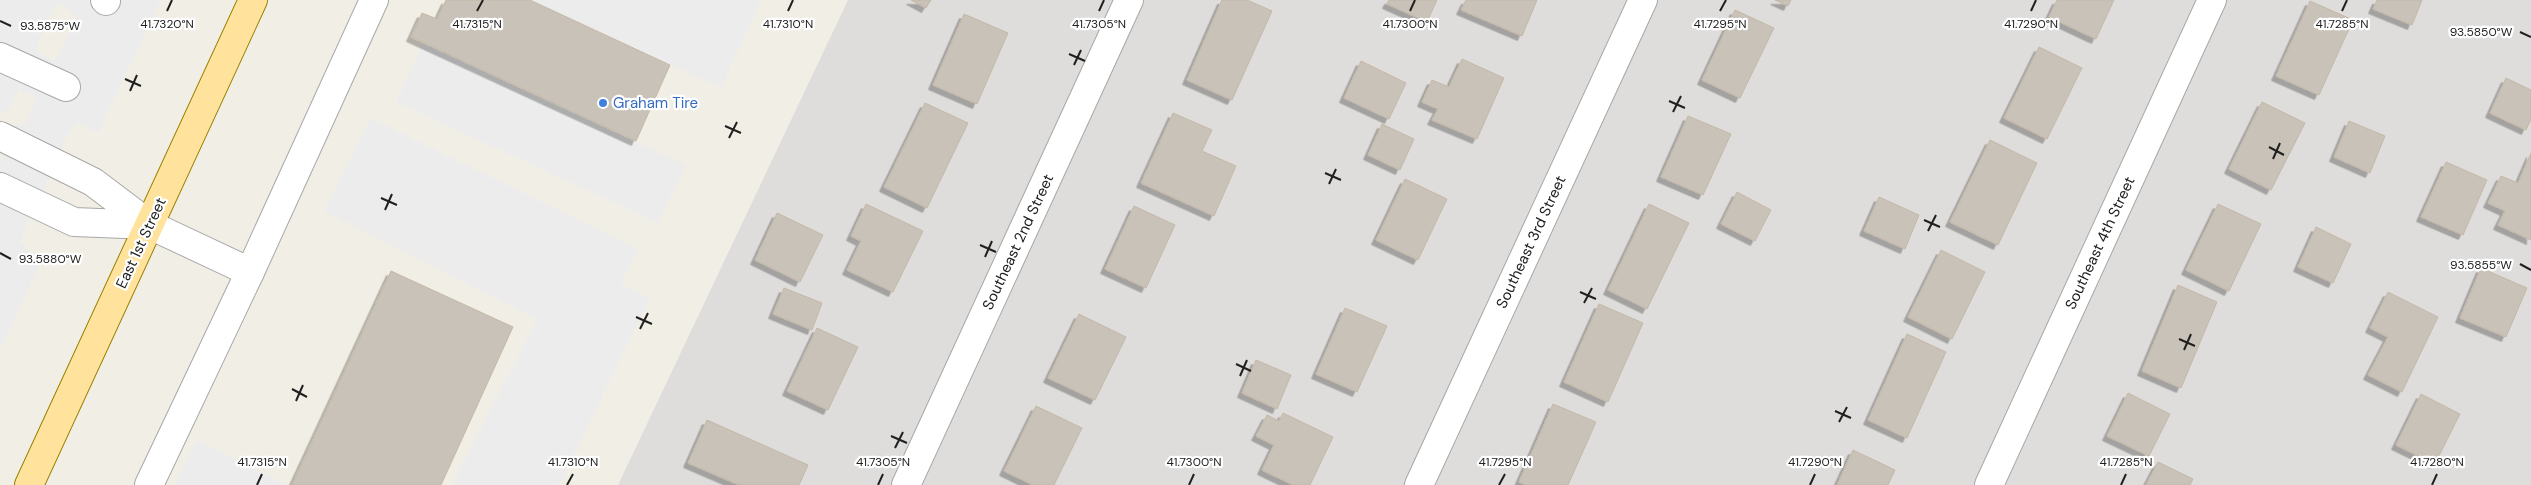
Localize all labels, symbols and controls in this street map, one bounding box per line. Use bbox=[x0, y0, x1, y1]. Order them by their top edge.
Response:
text: 41.7320°N bbox=[140, 16, 194, 32]
text: 41.7315°N bbox=[452, 16, 502, 32]
text: 41.7310°N bbox=[763, 16, 813, 32]
text: 41.7305°N bbox=[1072, 16, 1126, 32]
text: 41.7300°N bbox=[1382, 16, 1438, 32]
text: 41.7295°N bbox=[1693, 16, 1747, 32]
text: 41.7290°N bbox=[2004, 16, 2058, 32]
text: 41.7285°N bbox=[2316, 16, 2368, 32]
text: 93.5875°W bbox=[20, 18, 80, 34]
text: 93.5850°W bbox=[2450, 24, 2513, 40]
place label: Graham Tire bbox=[613, 93, 698, 113]
marker: Graham Tire bbox=[597, 97, 609, 109]
street label: Southeast 2nd Street bbox=[978, 171, 1058, 313]
street label: Southeast 3rd Street bbox=[1491, 172, 1571, 312]
street label: Southeast 4th Street bbox=[2060, 173, 2140, 313]
street label: East 1st Street bbox=[111, 194, 171, 292]
text: 93.5880°W bbox=[19, 251, 82, 267]
text: 93.5855°W bbox=[2450, 257, 2512, 273]
text: 41.7315°N bbox=[237, 454, 287, 470]
text: 41.7310°N bbox=[548, 454, 598, 470]
text: 41.7305°N bbox=[856, 454, 910, 470]
text: 41.7300°N bbox=[1166, 454, 1222, 470]
text: 41.7295°N bbox=[1478, 454, 1532, 470]
text: 41.7290°N bbox=[1788, 454, 1842, 470]
text: 41.7285°N bbox=[2100, 454, 2152, 470]
text: 41.7280°N bbox=[2410, 454, 2464, 470]

